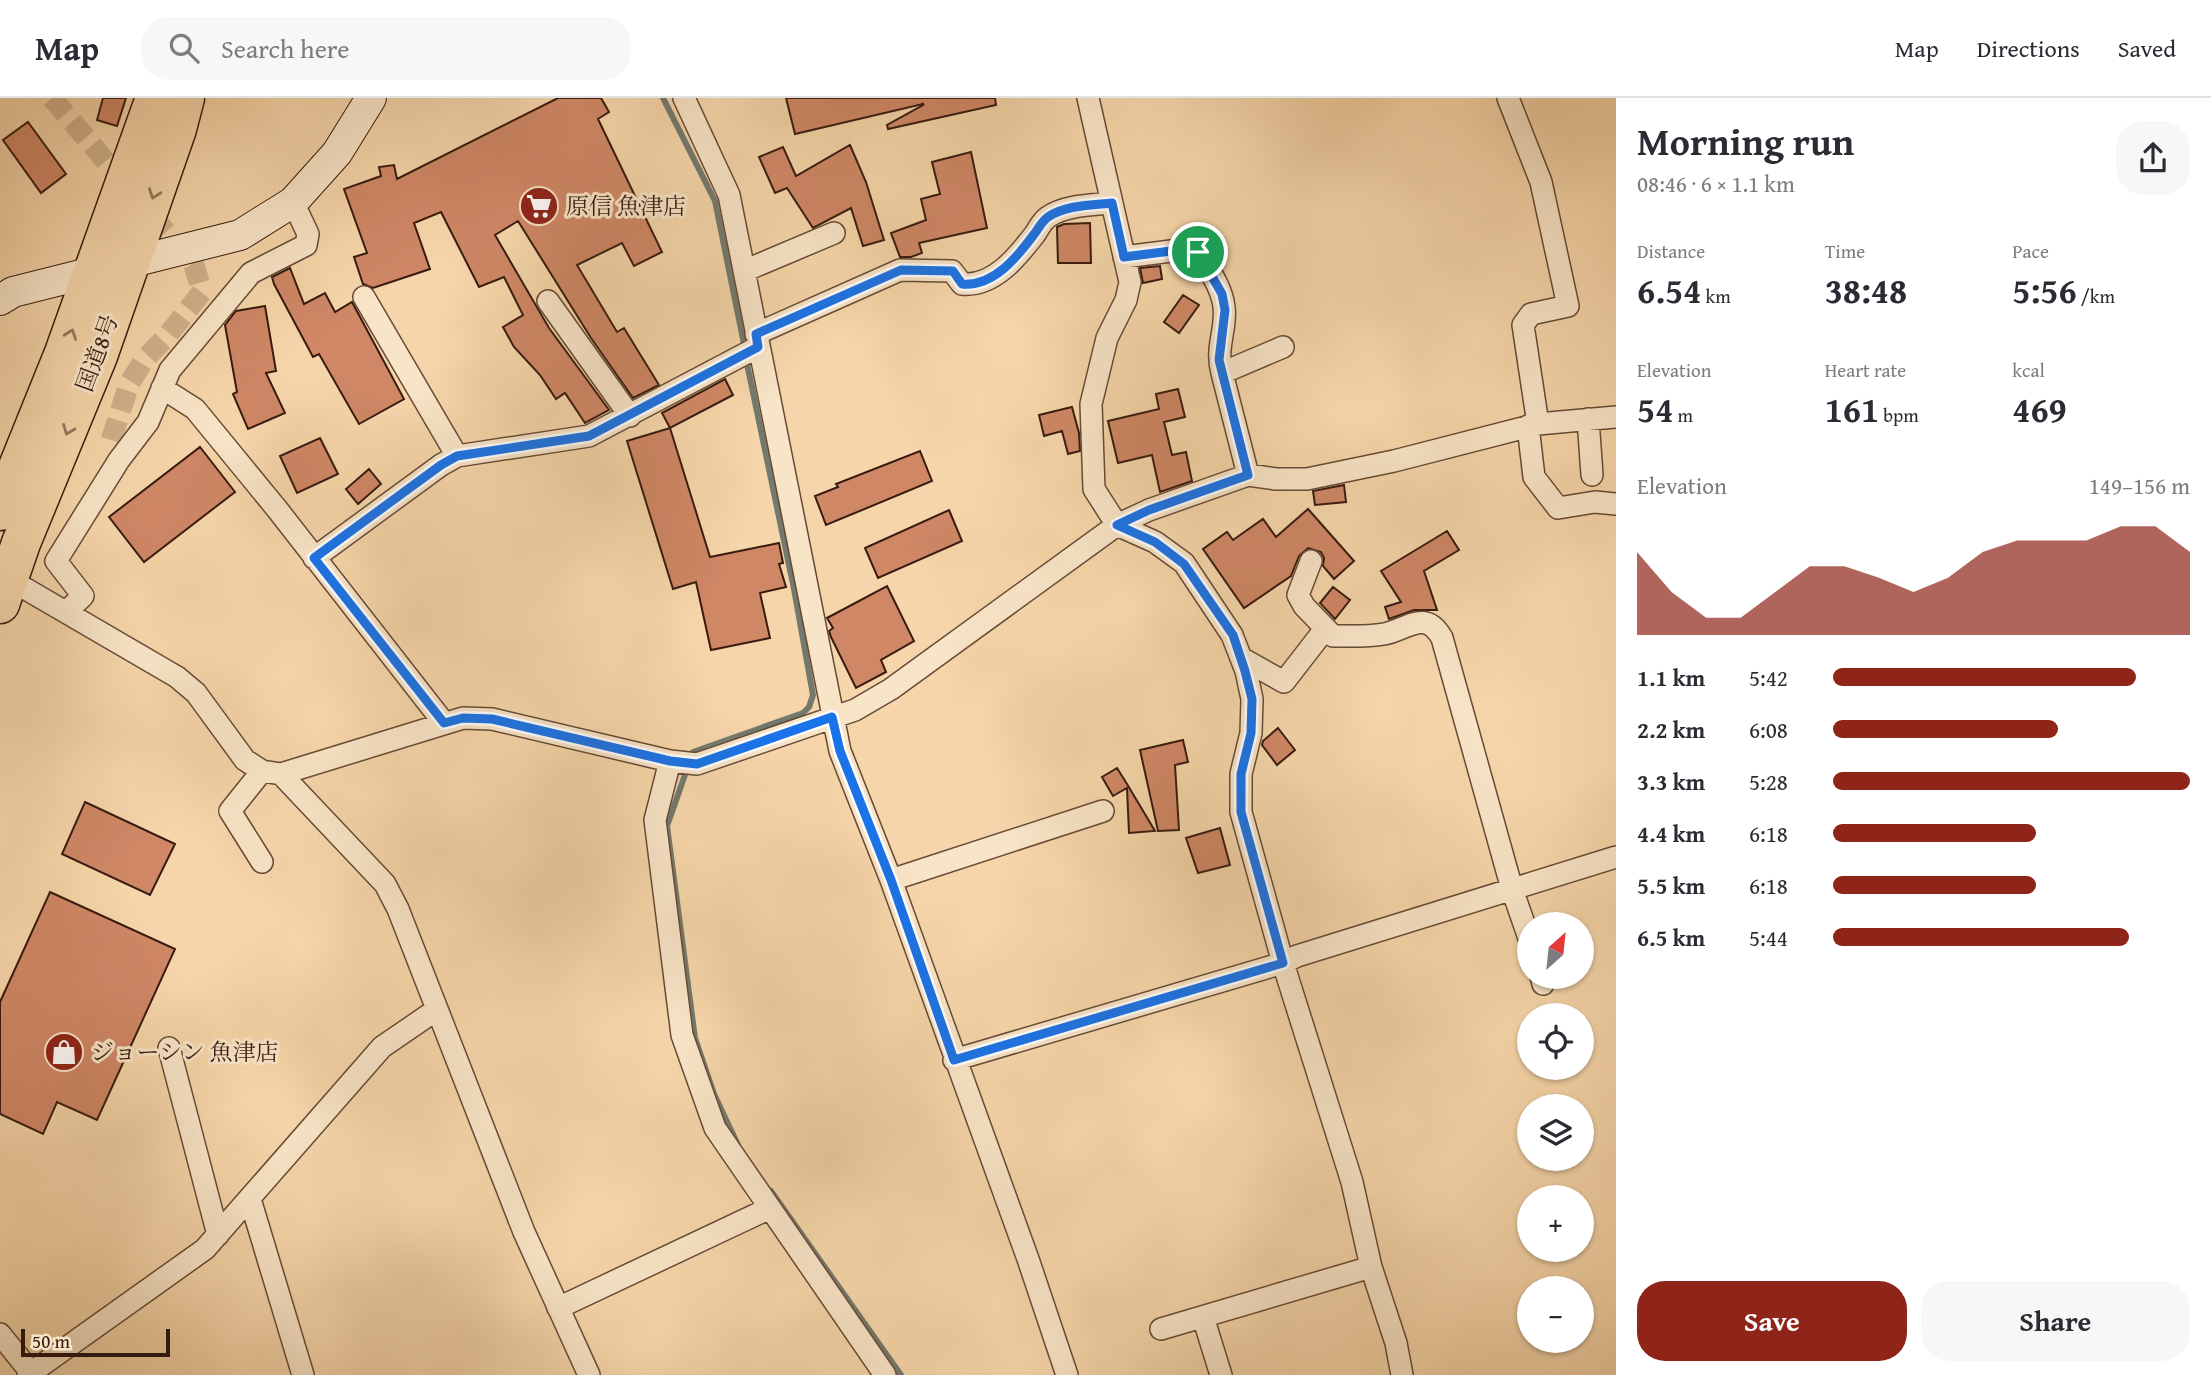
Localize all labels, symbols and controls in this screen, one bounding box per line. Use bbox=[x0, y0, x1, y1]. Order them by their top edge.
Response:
search box bbox=[141, 17, 631, 80]
text: Map bbox=[35, 24, 99, 72]
icon: search bbox=[165, 29, 203, 67]
text: Search here bbox=[221, 29, 349, 68]
text: Map bbox=[1895, 31, 1939, 66]
text: Directions bbox=[1977, 31, 2080, 66]
text: Saved bbox=[2118, 31, 2176, 66]
text: Morning run bbox=[1637, 113, 1854, 169]
button: share bbox=[2116, 121, 2190, 195]
text: 08:46 · 6 × 1.1 km bbox=[1637, 167, 1795, 200]
supermarket icon: 原信 魚津店 bbox=[518, 185, 560, 227]
one-way arrow bbox=[148, 187, 162, 199]
place label: 原信 魚津店 bbox=[566, 189, 686, 222]
pin bbox=[1168, 222, 1228, 282]
icon: arrive bbox=[1179, 233, 1217, 271]
text: Distance bbox=[1637, 237, 1705, 265]
text: Time bbox=[1825, 237, 1865, 265]
text: Pace bbox=[2012, 237, 2049, 265]
text: 6.54 bbox=[1637, 265, 1701, 316]
text: 38:48 bbox=[1825, 265, 1907, 316]
text: 5:56 bbox=[2012, 265, 2077, 316]
text: km bbox=[1701, 282, 1731, 310]
text: /km bbox=[2077, 282, 2115, 310]
street label: 国道8号 bbox=[67, 310, 126, 396]
one-way arrow bbox=[63, 328, 77, 340]
text: Elevation bbox=[1637, 356, 1711, 384]
text: Heart rate bbox=[1825, 356, 1906, 384]
text: kcal bbox=[2012, 356, 2045, 384]
text: 54 bbox=[1637, 384, 1673, 435]
text: 161 bbox=[1825, 384, 1879, 435]
text: 469 bbox=[2012, 384, 2067, 435]
text: m bbox=[1673, 401, 1693, 429]
text: bpm bbox=[1879, 401, 1919, 429]
one-way arrow bbox=[62, 424, 76, 436]
text: Elevation bbox=[1637, 469, 1727, 502]
text: 149–156 m bbox=[2089, 469, 2190, 502]
text: 1.1 km bbox=[1637, 661, 1705, 694]
text: 5:42 bbox=[1749, 661, 1788, 694]
text: 2.2 km bbox=[1637, 713, 1705, 746]
text: 6:08 bbox=[1749, 713, 1788, 746]
text: 3.3 km bbox=[1637, 765, 1705, 798]
text: 5:28 bbox=[1749, 765, 1788, 798]
text: 4.4 km bbox=[1637, 817, 1705, 850]
text: 6:18 bbox=[1749, 817, 1788, 850]
text: 5.5 km bbox=[1637, 869, 1705, 902]
text: 6:18 bbox=[1749, 869, 1788, 902]
north arrow bbox=[1517, 912, 1594, 989]
map controls bbox=[1517, 912, 1594, 1353]
text: 6.5 km bbox=[1637, 921, 1705, 954]
text: 5:44 bbox=[1749, 921, 1788, 954]
button: locate bbox=[1517, 1003, 1594, 1080]
shop icon: ジョーシン 魚津店 bbox=[43, 1031, 85, 1073]
place label: ジョーシン 魚津店 bbox=[91, 1035, 279, 1068]
button: layers bbox=[1517, 1094, 1594, 1171]
button: + bbox=[1517, 1185, 1594, 1262]
button: − bbox=[1517, 1276, 1594, 1353]
button: Save bbox=[1637, 1281, 1907, 1361]
button: Share bbox=[1921, 1281, 2190, 1361]
scale bar bbox=[21, 1326, 170, 1358]
text: 50 m bbox=[32, 1327, 70, 1355]

